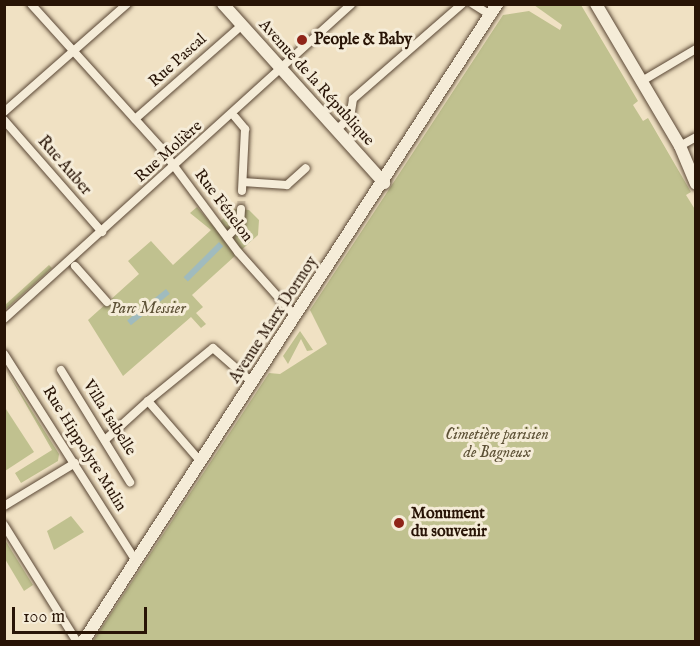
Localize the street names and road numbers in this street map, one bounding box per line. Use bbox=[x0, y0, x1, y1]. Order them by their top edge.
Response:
street label: Avenue de la République bbox=[254, 16, 378, 150]
street label: Rue Pascal bbox=[145, 30, 211, 92]
street label: Rue Molière bbox=[131, 117, 207, 187]
street label: Rue Auber bbox=[33, 132, 95, 200]
street label: Rue Fénelon bbox=[189, 166, 257, 246]
street label: Avenue Marx Dormoy bbox=[226, 253, 322, 387]
street label: Villa Isabelle bbox=[78, 377, 140, 459]
street label: Rue Hippolyte Mulin bbox=[38, 383, 130, 515]

